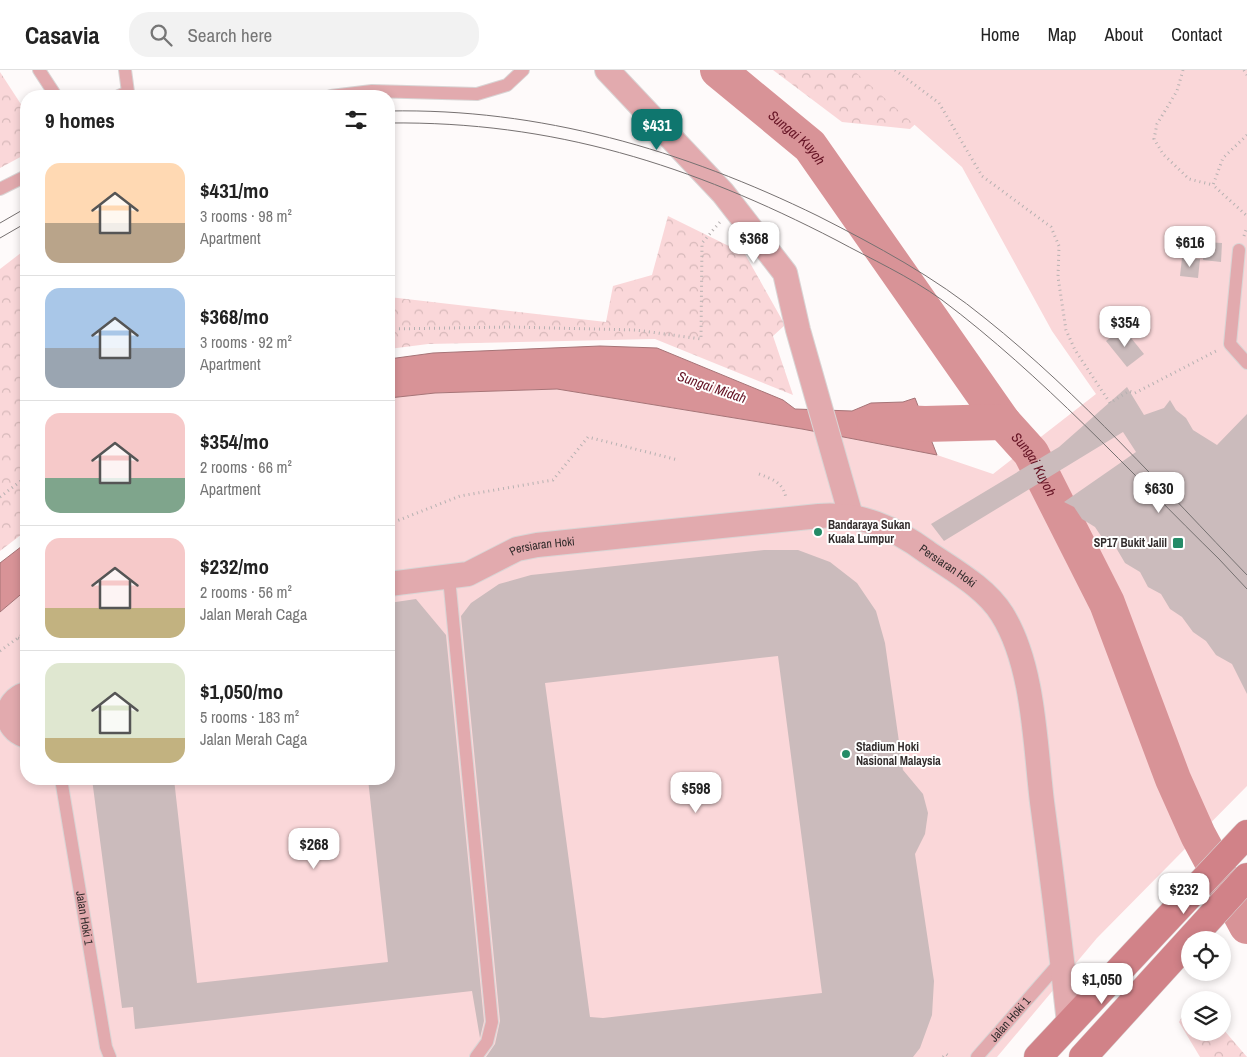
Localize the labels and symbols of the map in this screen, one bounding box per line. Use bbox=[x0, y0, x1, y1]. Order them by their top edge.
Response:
water label: Sungai Kuyoh bbox=[765, 106, 829, 168]
pin: $431 bbox=[627, 108, 687, 151]
pin: $368 bbox=[724, 222, 784, 264]
pin: $616 bbox=[1160, 226, 1220, 268]
pin: $354 bbox=[1095, 306, 1155, 348]
water label: Sungai Midah bbox=[675, 367, 749, 407]
water label: Sungai Kuyoh bbox=[1008, 428, 1060, 499]
pin: $630 bbox=[1129, 472, 1189, 514]
place label: Bandaraya Sukan Kuala Lumpur bbox=[828, 517, 911, 547]
marker: Bandaraya Sukan Kuala Lumpur bbox=[812, 526, 824, 538]
street label: Persiaran Hoki bbox=[507, 533, 575, 560]
place label: SP17 Bukit Jalil bbox=[1094, 535, 1167, 551]
marker: SP17 Bukit Jalil bbox=[1171, 536, 1185, 550]
street label: Persiaran Hoki bbox=[916, 541, 980, 591]
place label: Stadium Hoki Nasional Malaysia bbox=[856, 739, 941, 769]
marker: Stadium Hoki Nasional Malaysia bbox=[840, 748, 852, 760]
pin: $598 bbox=[666, 772, 726, 814]
pin: $268 bbox=[284, 828, 344, 870]
pin: $232 bbox=[1154, 872, 1214, 915]
street label: Jalan Hoki 1 bbox=[72, 890, 97, 947]
pin: $1,050 bbox=[1061, 962, 1143, 1005]
street label: Jalan Hoki 1 bbox=[986, 993, 1034, 1045]

